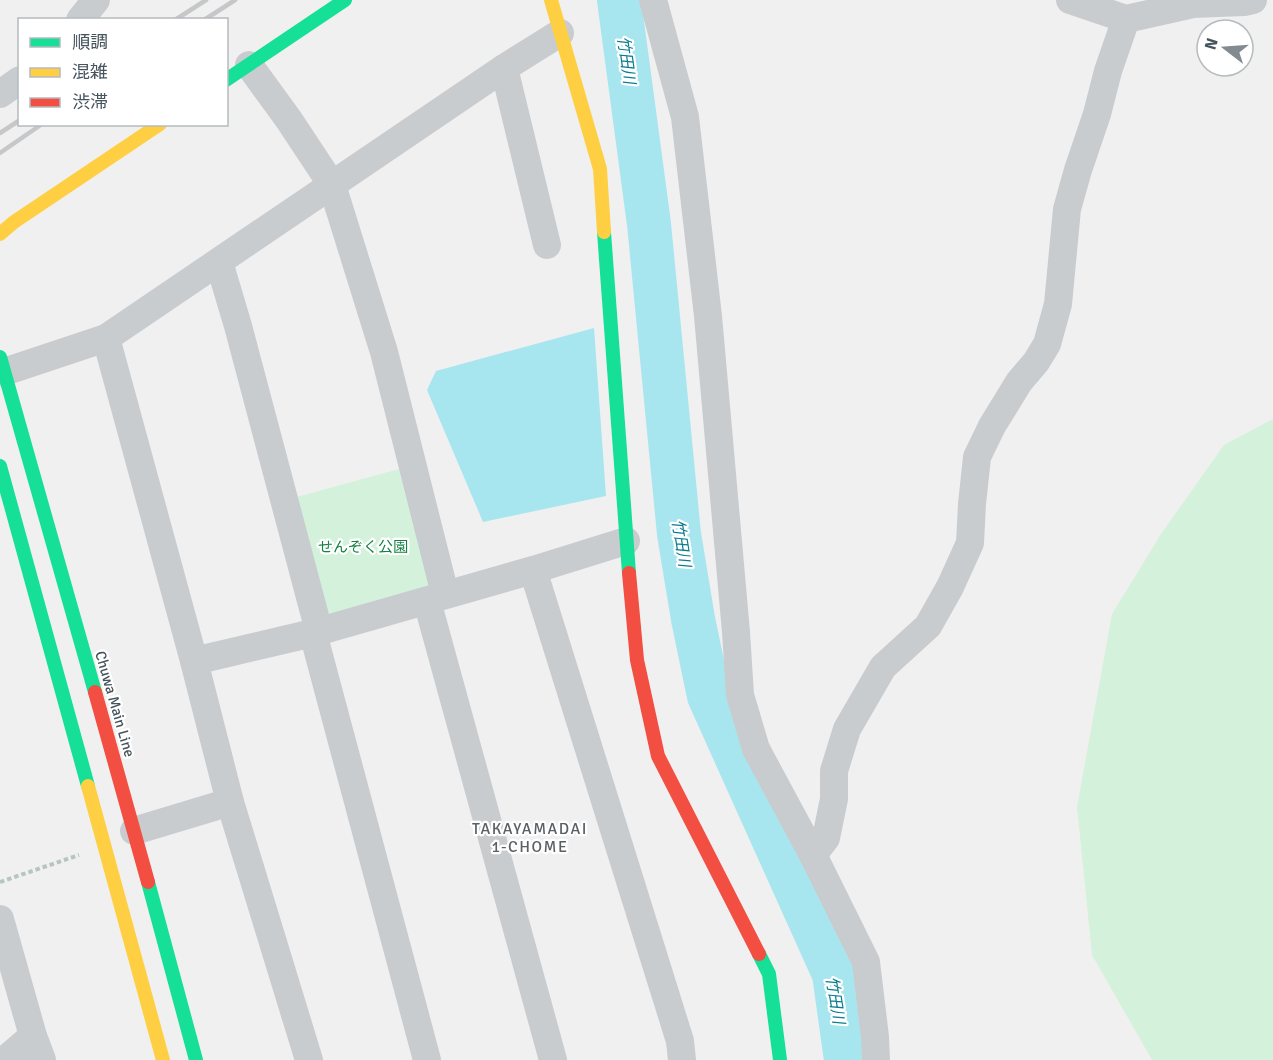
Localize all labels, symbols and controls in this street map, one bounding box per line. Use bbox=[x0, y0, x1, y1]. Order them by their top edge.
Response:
legend bbox=[18, 18, 228, 126]
north arrow bbox=[1195, 18, 1255, 78]
text: 順調 bbox=[72, 31, 108, 53]
water label: 竹田川 bbox=[613, 35, 640, 87]
text: N bbox=[1200, 36, 1223, 52]
text: 混雑 bbox=[72, 61, 108, 83]
text: 渋滞 bbox=[72, 91, 108, 113]
water label: 竹田川 bbox=[667, 518, 695, 570]
park label: せんぞく公園 bbox=[318, 538, 408, 556]
street label: Chuwa Main Line bbox=[91, 649, 139, 759]
district label: TAKAYAMADAI 1-CHOME bbox=[472, 819, 588, 857]
water label: 竹田川 bbox=[821, 975, 849, 1027]

